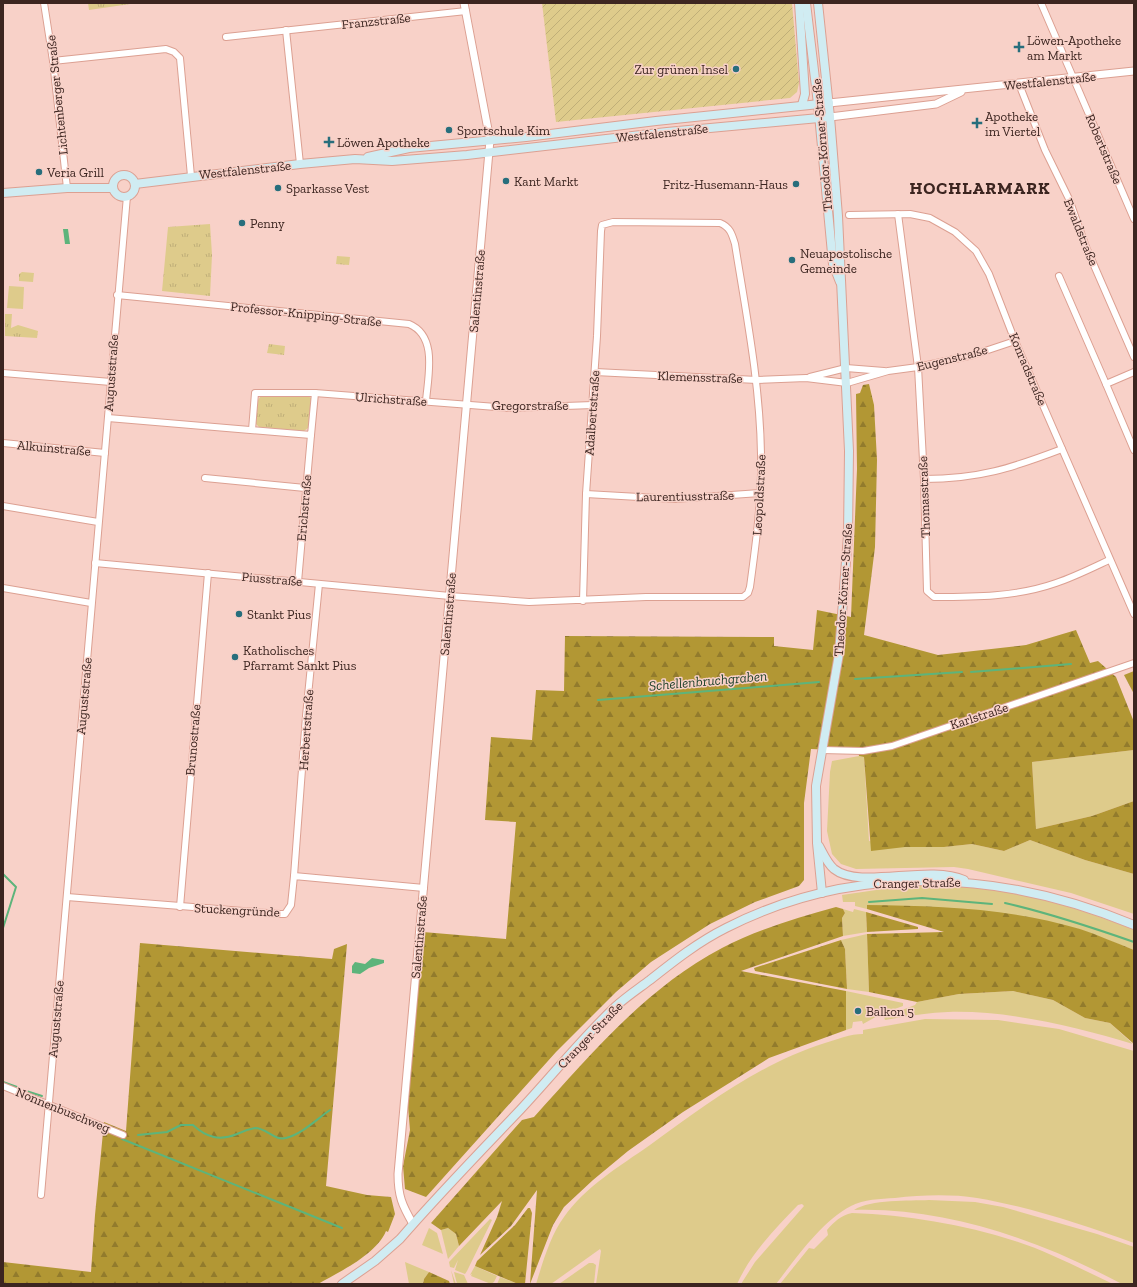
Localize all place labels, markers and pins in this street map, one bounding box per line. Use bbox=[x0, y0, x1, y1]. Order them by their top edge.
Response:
place label: Löwen-Apotheke am Markt bbox=[1027, 33, 1121, 63]
marker: Löwen-Apotheke am Markt bbox=[1014, 42, 1024, 52]
place label: Zur grünen Insel bbox=[634, 62, 729, 77]
marker: Zur grünen Insel bbox=[731, 64, 741, 74]
place label: Apotheke im Viertel bbox=[985, 109, 1041, 139]
marker: Apotheke im Viertel bbox=[972, 118, 982, 128]
place label: Sportschule Kim bbox=[457, 123, 551, 138]
marker: Sportschule Kim bbox=[444, 125, 454, 135]
place label: Löwen Apotheke bbox=[337, 135, 430, 150]
marker: Löwen Apotheke bbox=[324, 137, 334, 147]
place label: Veria Grill bbox=[46, 165, 105, 180]
marker: Veria Grill bbox=[34, 167, 44, 177]
place label: Kant Markt bbox=[514, 174, 579, 189]
marker: Kant Markt bbox=[501, 176, 511, 186]
place label: Fritz-Husemann-Haus bbox=[663, 177, 788, 192]
marker: Fritz-Husemann-Haus bbox=[791, 179, 801, 189]
place label: Sparkasse Vest bbox=[286, 181, 369, 196]
marker: Sparkasse Vest bbox=[273, 183, 283, 193]
place label: Penny bbox=[250, 216, 285, 231]
marker: Penny bbox=[237, 218, 247, 228]
place label: Neuapostolische Gemeinde bbox=[800, 246, 892, 276]
marker: Neuapostolische Gemeinde bbox=[787, 255, 797, 265]
place label: Stankt Pius bbox=[247, 607, 311, 622]
marker: Stankt Pius bbox=[234, 609, 244, 619]
place label: Katholisches Pfarramt Sankt Pius bbox=[243, 643, 357, 673]
marker: Katholisches Pfarramt Sankt Pius bbox=[230, 652, 240, 662]
place label: Balkon 5 bbox=[866, 1004, 914, 1019]
marker: Balkon 5 bbox=[853, 1006, 863, 1016]

